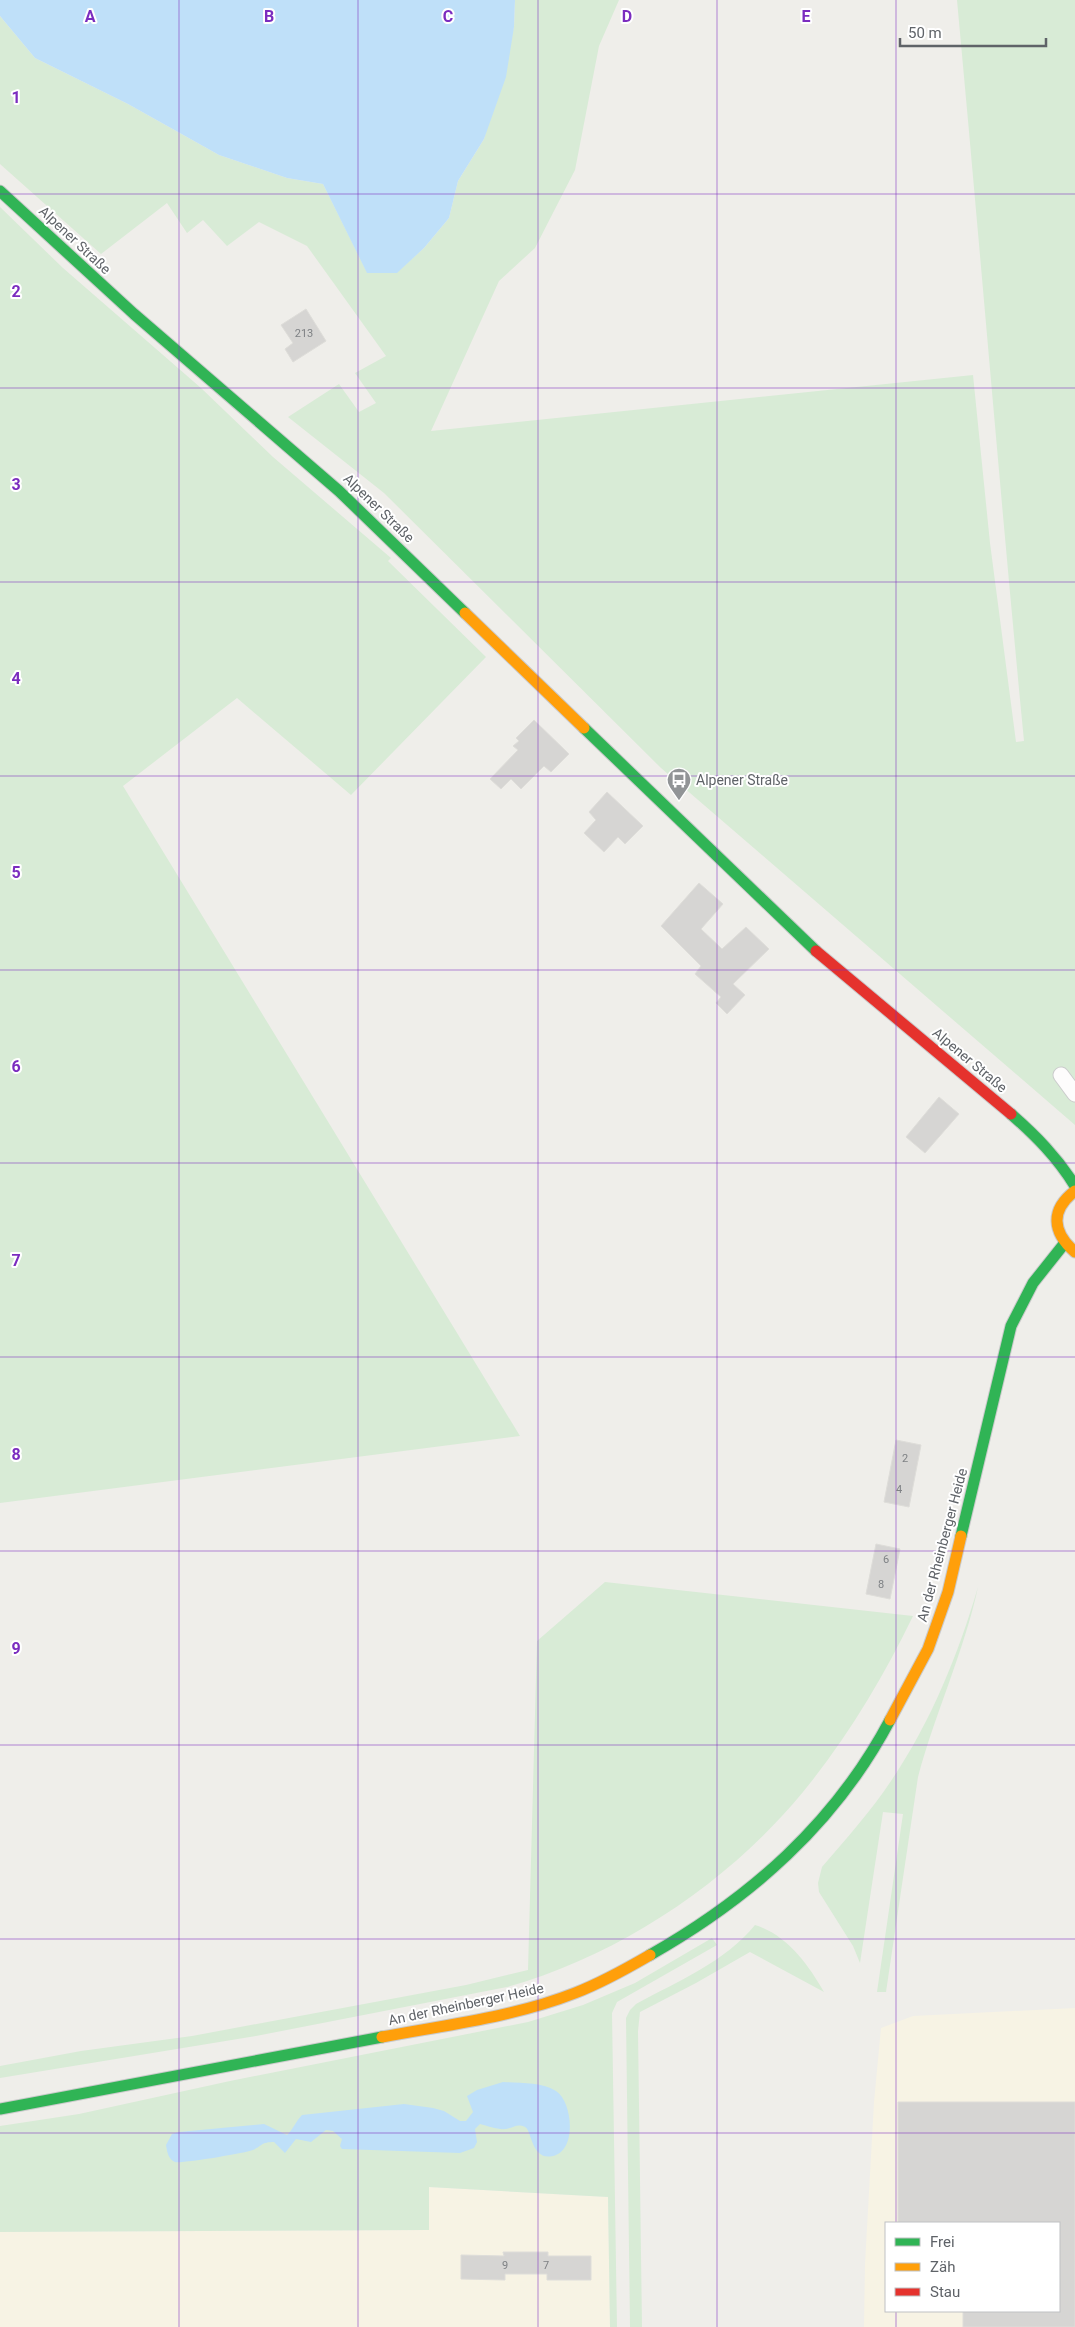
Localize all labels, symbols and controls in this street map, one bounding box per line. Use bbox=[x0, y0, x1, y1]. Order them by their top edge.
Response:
text: A bbox=[85, 7, 96, 26]
text: B bbox=[264, 7, 274, 26]
text: C bbox=[443, 7, 453, 26]
text: D bbox=[622, 7, 632, 26]
text: E bbox=[802, 7, 811, 26]
scale bar bbox=[900, 15, 1046, 47]
text: 50 m bbox=[908, 24, 942, 42]
text: 1 bbox=[11, 88, 21, 107]
street label: Alpener Straße bbox=[36, 203, 114, 277]
text: 2 bbox=[11, 282, 21, 301]
house number: 213 bbox=[295, 327, 313, 340]
street label: Alpener Straße bbox=[340, 470, 418, 546]
text: 3 bbox=[11, 475, 21, 494]
text: 4 bbox=[11, 669, 21, 688]
bus stop icon: Alpener Straße bbox=[666, 767, 692, 801]
place label: Alpener Straße bbox=[696, 772, 788, 788]
text: 5 bbox=[11, 863, 21, 882]
street label: Alpener Straße bbox=[930, 1024, 1010, 1096]
text: 6 bbox=[11, 1057, 21, 1076]
text: 7 bbox=[11, 1251, 21, 1270]
text: 8 bbox=[11, 1445, 21, 1464]
house number: 2 bbox=[902, 1452, 908, 1465]
street label: An der Rheinberger Heide bbox=[914, 1466, 970, 1624]
house number: 4 bbox=[896, 1483, 902, 1496]
house number: 6 bbox=[883, 1553, 889, 1566]
house number: 8 bbox=[878, 1578, 884, 1591]
text: 9 bbox=[11, 1639, 21, 1658]
street label: An der Rheinberger Heide bbox=[387, 1980, 545, 2028]
legend bbox=[885, 2222, 1060, 2312]
text: Frei bbox=[930, 2233, 955, 2251]
text: Zäh bbox=[930, 2258, 955, 2276]
house number: 9 bbox=[502, 2259, 508, 2272]
house number: 7 bbox=[543, 2259, 549, 2272]
text: Stau bbox=[930, 2283, 960, 2301]

